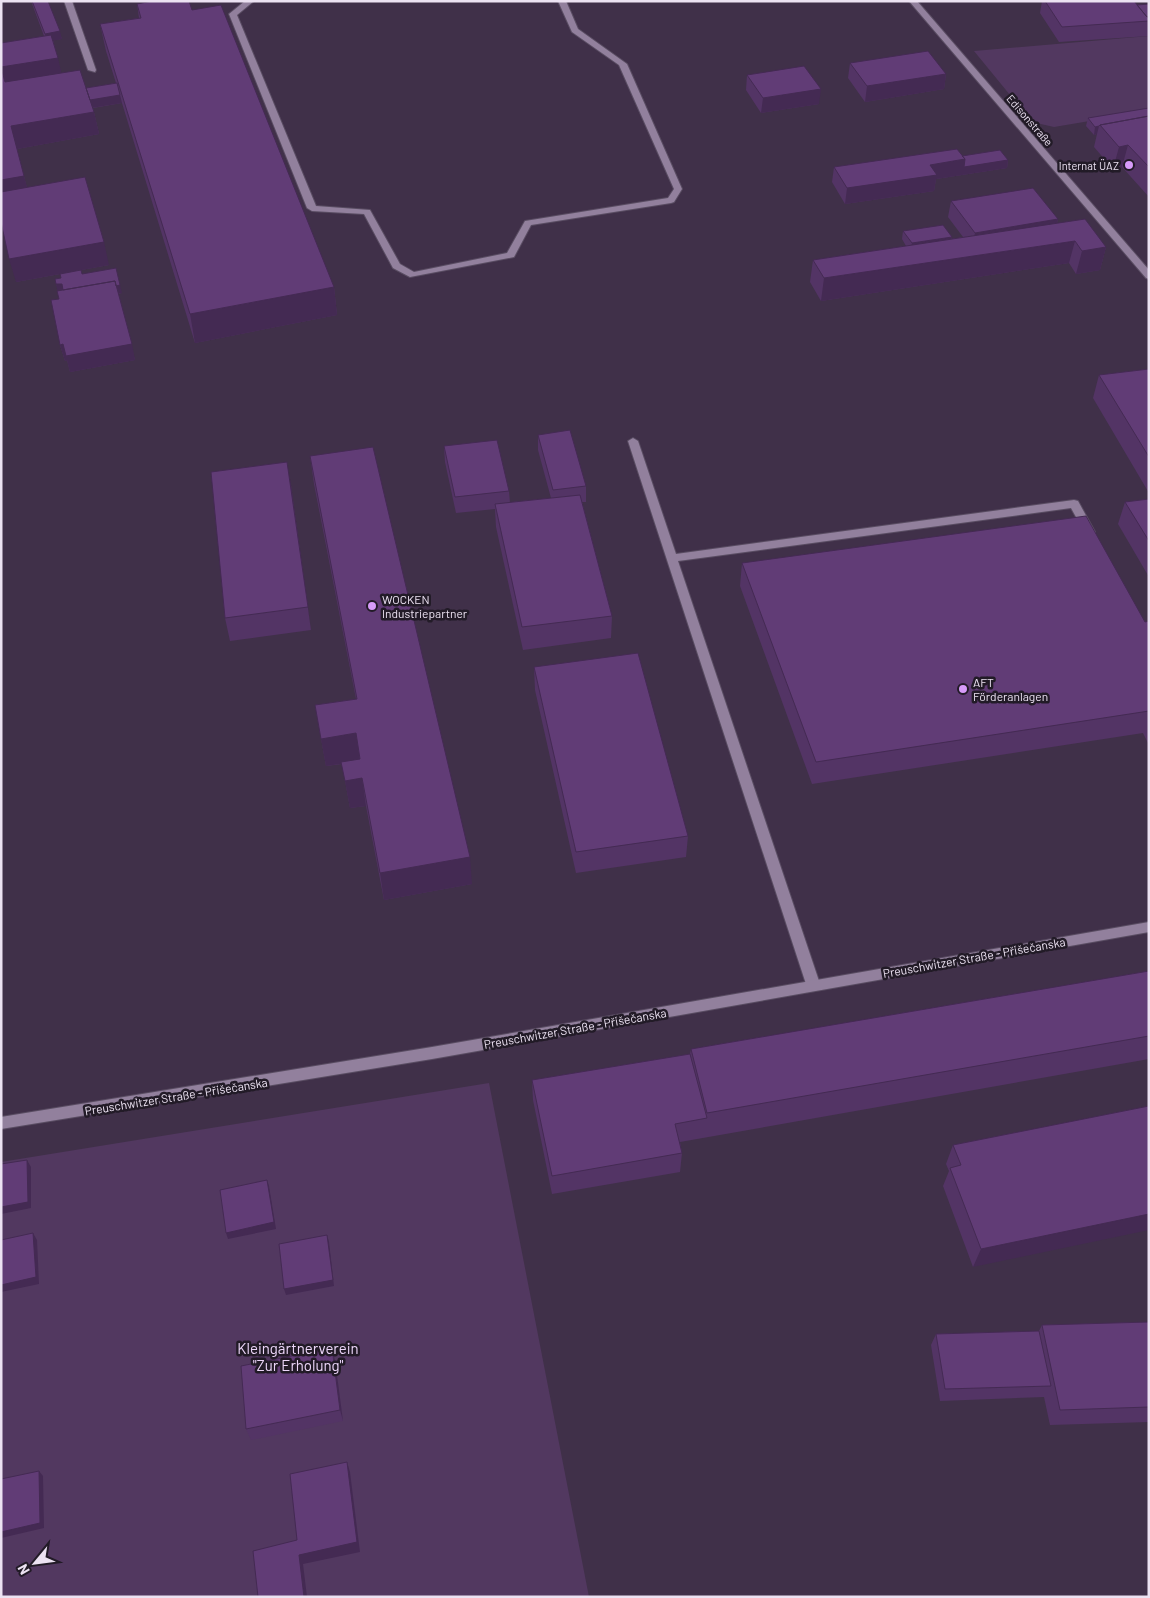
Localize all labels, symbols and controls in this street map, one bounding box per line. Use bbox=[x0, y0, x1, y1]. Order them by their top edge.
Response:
street label: Edisonstraße bbox=[1004, 92, 1056, 148]
place label: Internat ÜAZ bbox=[1059, 158, 1119, 172]
marker: Internat ÜAZ bbox=[1123, 159, 1135, 171]
place label: WOCKEN Industriepartner bbox=[382, 592, 468, 620]
marker: WOCKEN Industriepartner bbox=[366, 600, 378, 612]
place label: AFT Förderanlagen bbox=[973, 675, 1048, 703]
marker: AFT Förderanlagen bbox=[957, 683, 969, 695]
street label: Preuschwitzer Straße - Přišečanska bbox=[882, 934, 1066, 980]
street label: Preuschwitzer Straße - Přišečanska bbox=[483, 1005, 667, 1051]
street label: Preuschwitzer Straße - Přišečanska bbox=[84, 1075, 268, 1117]
park label: Kleingärtnerverein "Zur Erholung" bbox=[237, 1339, 359, 1374]
north arrow bbox=[10, 1538, 60, 1588]
text: N bbox=[14, 1561, 33, 1578]

